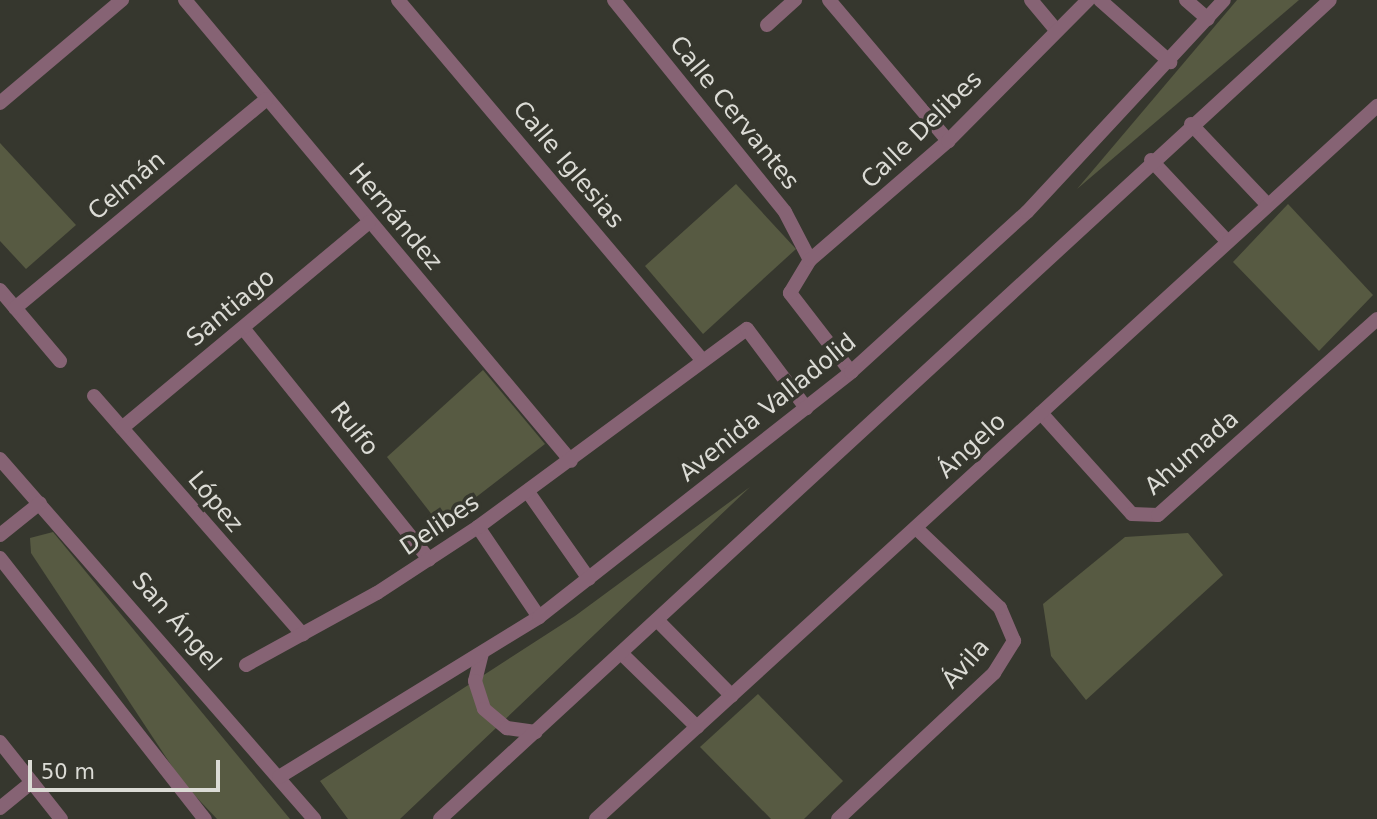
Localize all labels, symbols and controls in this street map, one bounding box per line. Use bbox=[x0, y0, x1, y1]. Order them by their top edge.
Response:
street label: Calle Cervantes bbox=[663, 30, 805, 196]
street label: Calle Delibes bbox=[856, 65, 988, 195]
street label: Calle Iglesias bbox=[506, 95, 630, 235]
street label: Celmán bbox=[83, 146, 171, 226]
street label: Hernández bbox=[342, 158, 448, 276]
street label: Santiago bbox=[181, 263, 281, 353]
street label: Avenida Valladolid bbox=[674, 328, 862, 488]
street label: Rulfo bbox=[324, 396, 384, 462]
street label: Ahumada bbox=[1139, 404, 1245, 502]
street label: Ángelo bbox=[932, 407, 1012, 485]
street label: López bbox=[181, 466, 249, 538]
street label: Delibes bbox=[395, 488, 485, 562]
street label: San Ángel bbox=[125, 567, 227, 677]
street label: Ávila bbox=[936, 633, 996, 695]
scale bar bbox=[32, 746, 224, 790]
text: 50 m bbox=[41, 760, 95, 784]

